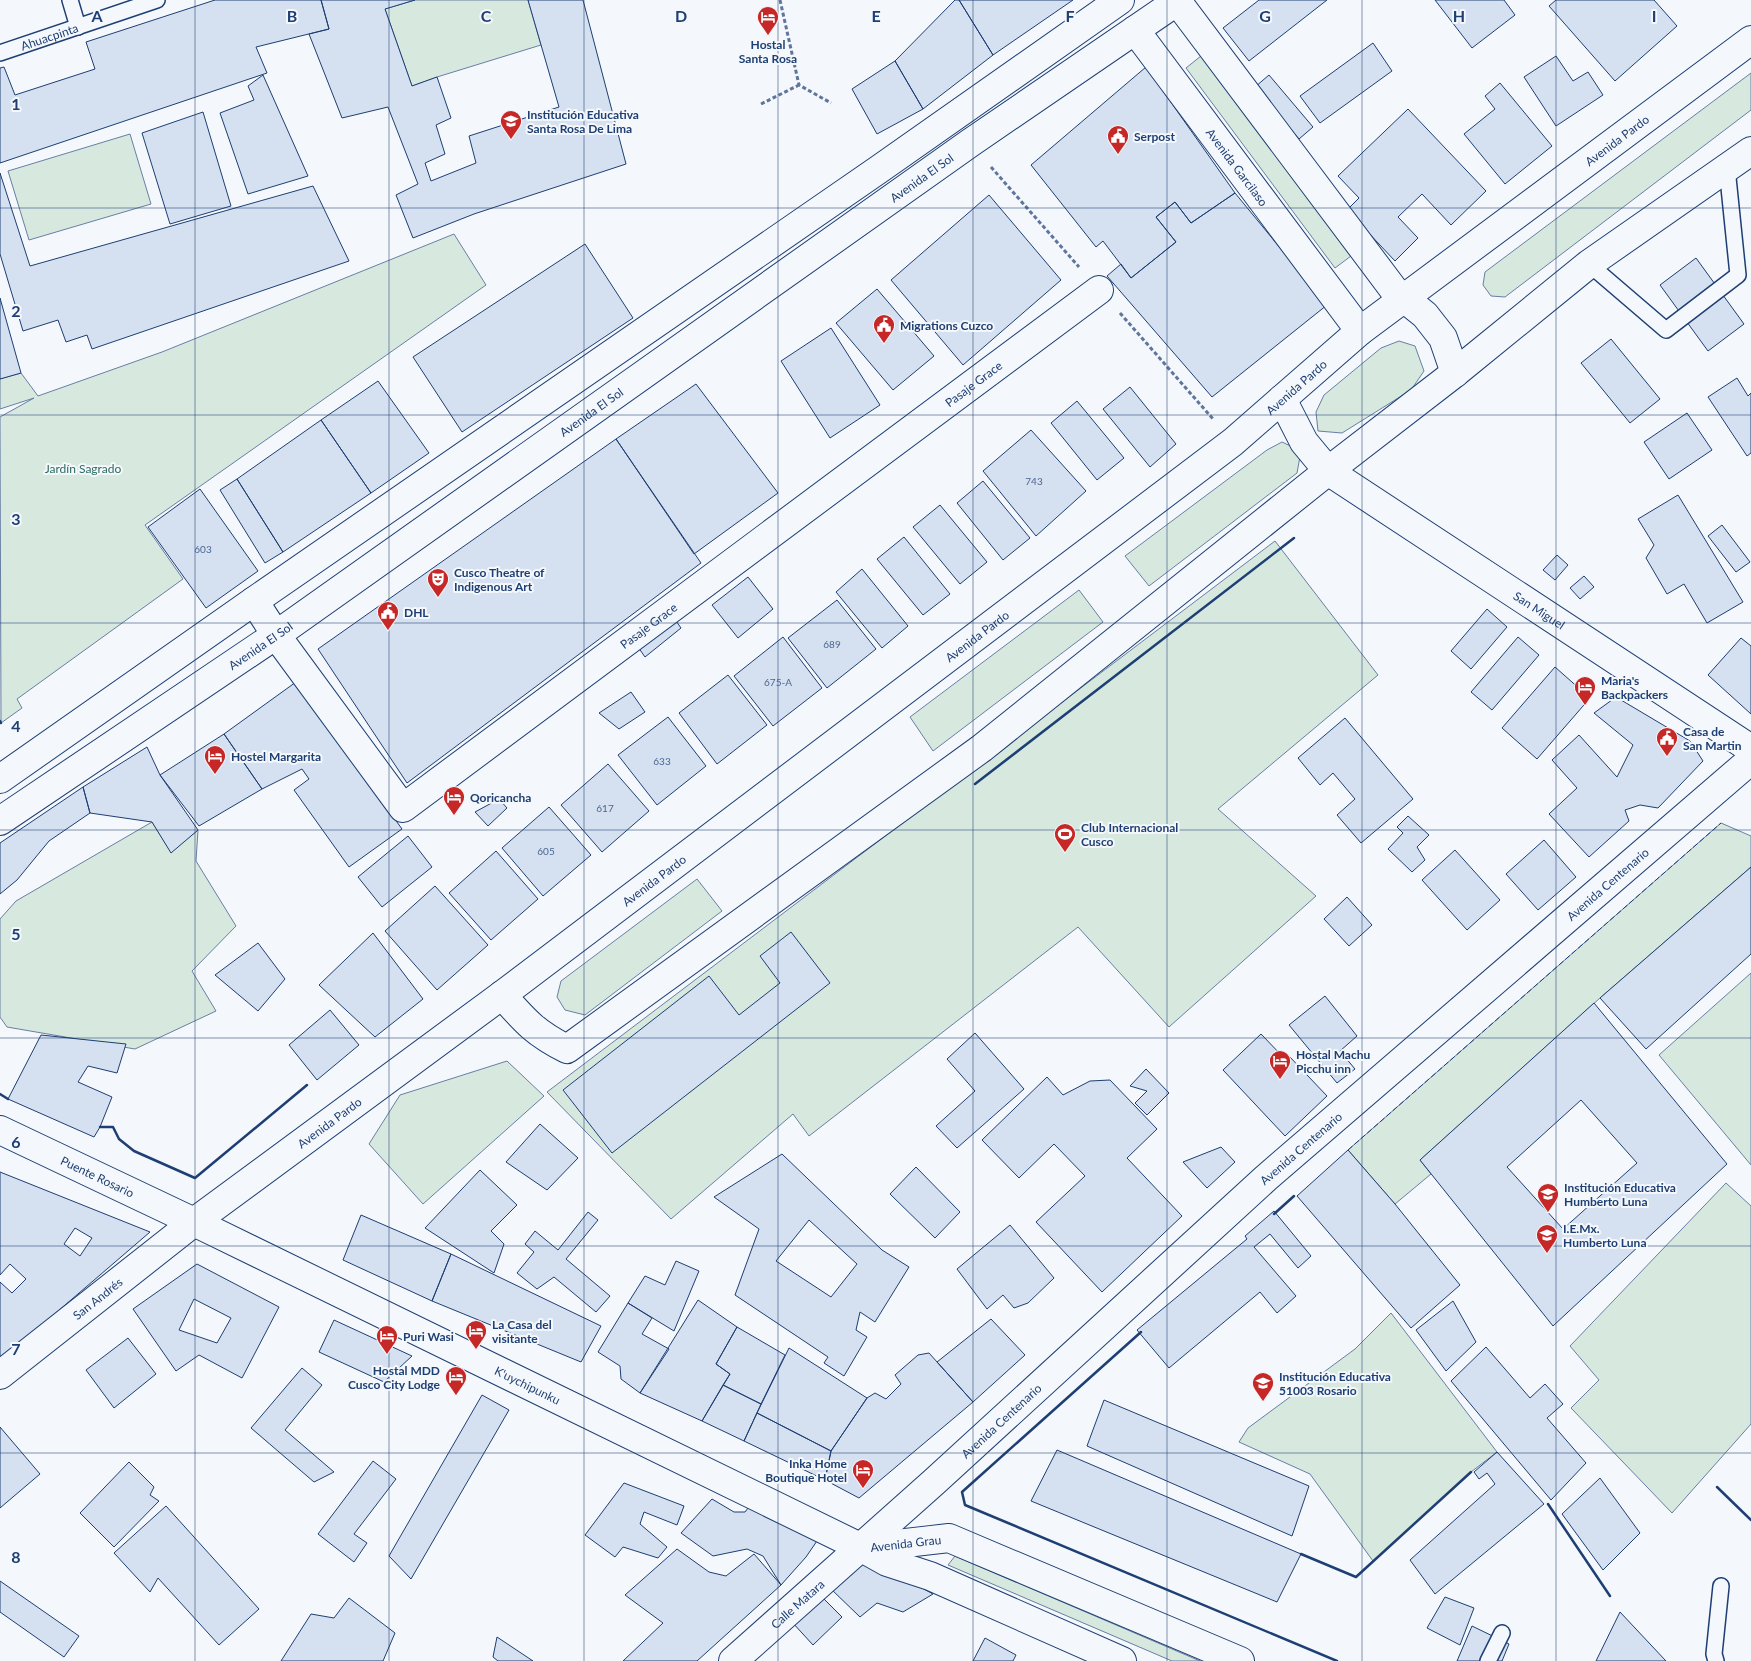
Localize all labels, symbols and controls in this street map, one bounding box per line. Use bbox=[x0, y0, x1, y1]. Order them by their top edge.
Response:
hotel icon: Hostal Santa Rosa bbox=[756, 5, 780, 36]
text: A bbox=[90, 6, 103, 25]
text: B bbox=[287, 6, 297, 25]
text: C bbox=[481, 6, 492, 25]
text: D bbox=[675, 6, 687, 25]
text: E bbox=[871, 6, 881, 25]
text: F bbox=[1065, 6, 1075, 25]
text: G bbox=[1259, 6, 1271, 25]
text: H bbox=[1453, 6, 1465, 25]
text: I bbox=[1652, 6, 1656, 25]
street label: Ahuacpinta bbox=[19, 20, 80, 53]
place label: Hostal Santa Rosa bbox=[739, 37, 797, 66]
text: 1 bbox=[11, 94, 21, 113]
place label: Institución Educativa Santa Rosa De Lima bbox=[527, 107, 639, 136]
school or university icon: Institución Educativa Santa Rosa De Lima bbox=[499, 109, 523, 140]
street label: Avenida Pardo bbox=[1582, 111, 1652, 169]
public building icon: Serpost bbox=[1106, 124, 1130, 155]
street label: Avenida Garcilaso bbox=[1203, 125, 1272, 209]
place label: Serpost bbox=[1134, 129, 1175, 144]
street label: Avenida El Sol bbox=[887, 150, 956, 205]
text: 2 bbox=[11, 301, 21, 320]
public building icon: Migrations Cuzco bbox=[872, 313, 896, 344]
place label: Migrations Cuzco bbox=[900, 318, 993, 333]
street label: Avenida Pardo bbox=[1262, 356, 1330, 418]
street label: Pasaje Grace bbox=[942, 357, 1005, 410]
street label: Avenida El Sol bbox=[556, 384, 626, 439]
park label: Jardín Sagrado bbox=[45, 461, 122, 476]
house number: 743 bbox=[1025, 475, 1043, 487]
text: 3 bbox=[11, 509, 21, 528]
house number: 603 bbox=[194, 543, 212, 555]
place label: Cusco Theatre of Indigenous Art bbox=[454, 565, 545, 594]
theatre icon: Cusco Theatre of Indigenous Art bbox=[426, 567, 450, 598]
street label: San Miguel bbox=[1511, 588, 1568, 632]
street label: Pasaje Grace bbox=[617, 599, 680, 651]
public building icon: DHL bbox=[376, 600, 400, 631]
place label: DHL bbox=[404, 605, 429, 620]
street label: Avenida Pardo bbox=[942, 607, 1012, 665]
street label: Avenida El Sol bbox=[225, 618, 295, 673]
house number: 689 bbox=[823, 638, 841, 650]
place label: Maria's Backpackers bbox=[1601, 673, 1668, 702]
hotel icon: Maria's Backpackers bbox=[1573, 675, 1597, 706]
house number: 675-A bbox=[764, 676, 792, 688]
text: 4 bbox=[11, 716, 21, 735]
place label: Casa de San Martin bbox=[1683, 724, 1742, 753]
public building icon: Casa de San Martin bbox=[1655, 726, 1679, 757]
hotel icon: Hostel Margarita bbox=[203, 744, 227, 775]
place label: Hostel Margarita bbox=[231, 749, 321, 764]
house number: 633 bbox=[653, 755, 671, 767]
hotel icon: Qoricancha bbox=[442, 785, 466, 816]
place label: Qoricancha bbox=[470, 790, 531, 805]
house number: 617 bbox=[596, 802, 614, 814]
place label: Club Internacional Cusco bbox=[1081, 820, 1178, 849]
sports icon: Club Internacional Cusco bbox=[1053, 822, 1077, 853]
street label: Avenida Centenario bbox=[1563, 844, 1652, 923]
house number: 605 bbox=[537, 845, 555, 857]
street label: Avenida Pardo bbox=[619, 851, 689, 909]
text: 5 bbox=[11, 924, 21, 943]
place label: Hostal Machu Picchu inn bbox=[1296, 1047, 1371, 1076]
hotel icon: Hostal Machu Picchu inn bbox=[1268, 1049, 1292, 1080]
street label: Avenida Pardo bbox=[294, 1094, 364, 1151]
street label: Avenida Centenario bbox=[1256, 1109, 1345, 1188]
text: 6 bbox=[11, 1132, 21, 1151]
street label: Puente Rosario bbox=[58, 1152, 137, 1200]
place label: Institución Educativa Humberto Luna bbox=[1564, 1180, 1676, 1209]
school or university icon: Institución Educativa Humberto Luna bbox=[1536, 1182, 1560, 1213]
place label: I.E.Mx. Humberto Luna bbox=[1563, 1221, 1646, 1250]
school or university icon: I.E.Mx. Humberto Luna bbox=[1535, 1223, 1559, 1254]
street label: San Andrés bbox=[70, 1274, 125, 1322]
place label: La Casa del visitante bbox=[492, 1317, 552, 1346]
hotel icon: La Casa del visitante bbox=[464, 1319, 488, 1350]
hotel icon: Puri Wasi bbox=[375, 1324, 399, 1355]
place label: Puri Wasi bbox=[403, 1329, 454, 1344]
text: 7 bbox=[11, 1339, 21, 1358]
street label: K'uychipunku bbox=[492, 1362, 563, 1407]
place label: Hostal MDD Cusco City Lodge bbox=[348, 1363, 441, 1392]
hotel icon: Hostal MDD Cusco City Lodge bbox=[444, 1365, 468, 1396]
place label: Institución Educativa 51003 Rosario bbox=[1279, 1369, 1391, 1398]
school or university icon: Institución Educativa 51003 Rosario bbox=[1251, 1371, 1275, 1402]
street label: Avenida Centenario bbox=[958, 1380, 1044, 1461]
place label: Inka Home Boutique Hotel bbox=[765, 1456, 848, 1485]
hotel icon: Inka Home Boutique Hotel bbox=[851, 1458, 875, 1489]
street label: Avenida Grau bbox=[870, 1531, 942, 1554]
text: 8 bbox=[11, 1547, 21, 1566]
street label: Calle Matara bbox=[767, 1576, 827, 1632]

